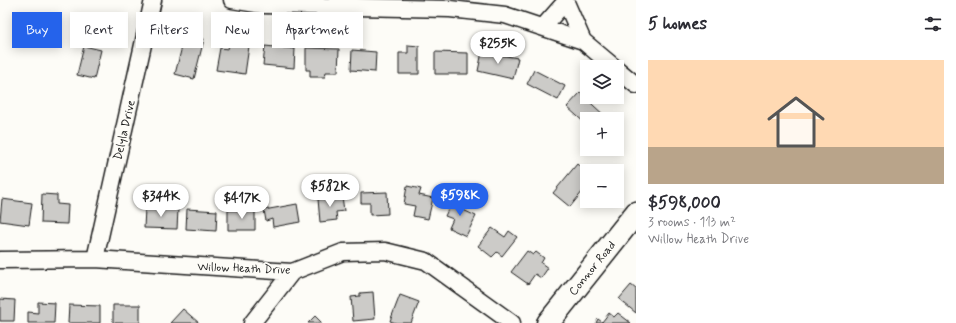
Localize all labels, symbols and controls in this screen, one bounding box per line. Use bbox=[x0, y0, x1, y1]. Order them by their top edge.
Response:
chip: Buy bbox=[12, 12, 62, 48]
chip: Rent bbox=[70, 12, 128, 48]
chip: Filters bbox=[136, 12, 203, 48]
chip: New bbox=[211, 12, 264, 48]
chip: Apartment bbox=[272, 12, 363, 48]
text: 5 homes bbox=[648, 13, 707, 35]
icon: filters bbox=[922, 13, 944, 35]
pin: $255K bbox=[470, 31, 526, 65]
text: $255K bbox=[479, 35, 517, 52]
map controls bbox=[580, 60, 624, 208]
button: layers bbox=[580, 60, 624, 104]
icon: home bbox=[760, 86, 832, 158]
street label: Delyla Drive bbox=[110, 98, 140, 162]
button: + bbox=[580, 112, 624, 156]
button: − bbox=[580, 164, 624, 208]
pin: $582K bbox=[302, 174, 358, 208]
text: $582K bbox=[310, 178, 350, 195]
pin: $598K bbox=[432, 183, 488, 217]
pin: $344K bbox=[133, 184, 189, 218]
pin: $417K bbox=[214, 186, 270, 220]
text: $598K bbox=[440, 187, 480, 204]
text: $344K bbox=[142, 188, 180, 205]
text: $417K bbox=[223, 190, 261, 207]
text: $598,000 bbox=[648, 192, 721, 214]
text: 3 rooms · 113 m² bbox=[648, 214, 736, 231]
text: Willow Heath Drive bbox=[648, 231, 749, 248]
street label: Connor Road bbox=[566, 238, 620, 299]
street label: Willow Heath Drive bbox=[197, 259, 291, 279]

